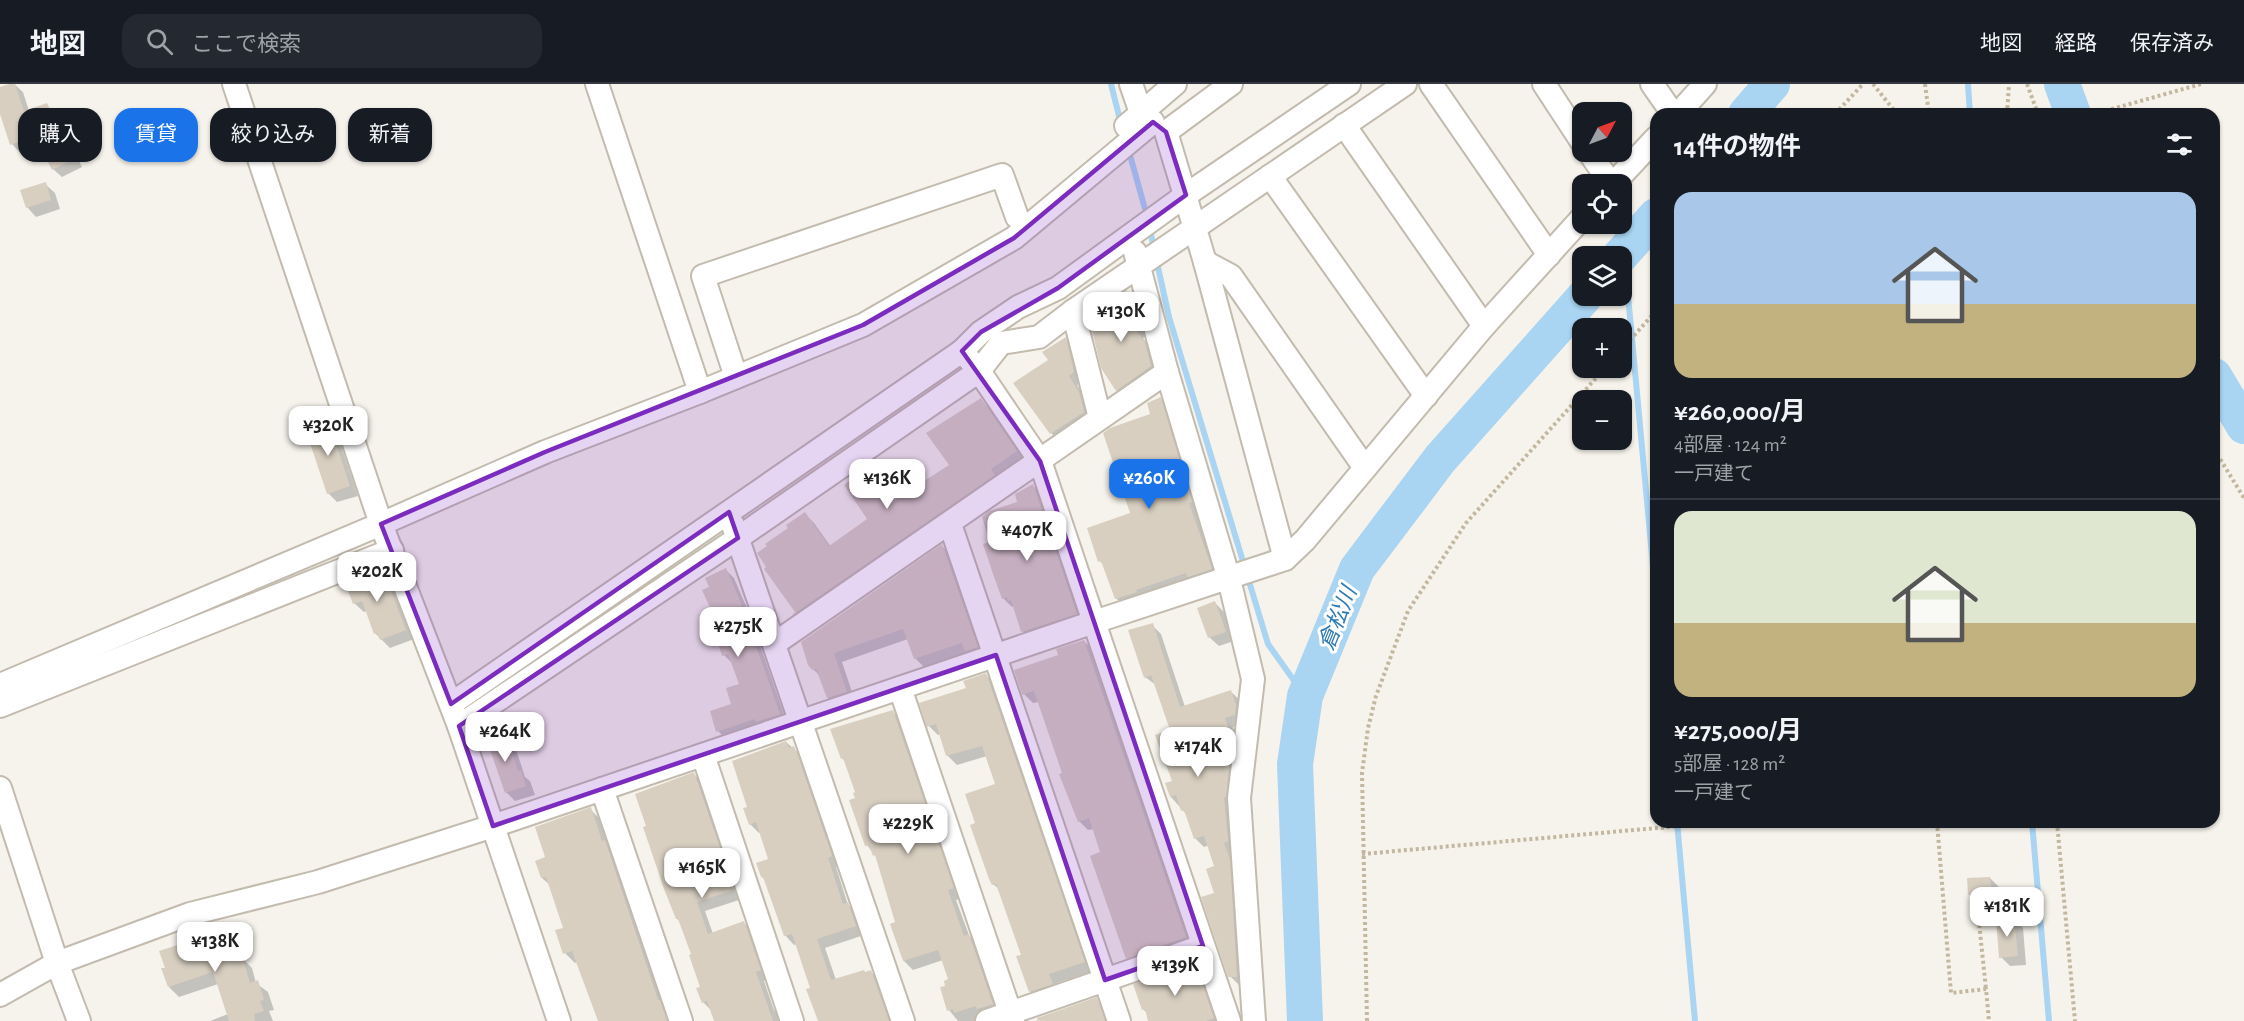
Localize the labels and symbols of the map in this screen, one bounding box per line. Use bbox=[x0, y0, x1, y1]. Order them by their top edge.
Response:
north arrow bbox=[1572, 102, 1632, 162]
pin: ¥130K bbox=[1079, 292, 1163, 343]
pin: ¥320K bbox=[286, 406, 370, 457]
pin: ¥136K bbox=[845, 459, 929, 510]
pin: ¥260K bbox=[1107, 459, 1191, 510]
pin: ¥407K bbox=[985, 511, 1069, 562]
pin: ¥202K bbox=[335, 552, 419, 603]
water label: 倉松川 bbox=[1314, 581, 1361, 653]
pin: ¥275K bbox=[696, 607, 780, 658]
pin: ¥264K bbox=[463, 712, 547, 763]
pin: ¥174K bbox=[1156, 727, 1240, 778]
pin: ¥229K bbox=[866, 804, 950, 855]
pin: ¥165K bbox=[660, 848, 744, 899]
pin: ¥181K bbox=[1965, 887, 2049, 938]
pin: ¥138K bbox=[173, 922, 257, 973]
pin: ¥139K bbox=[1133, 946, 1217, 997]

